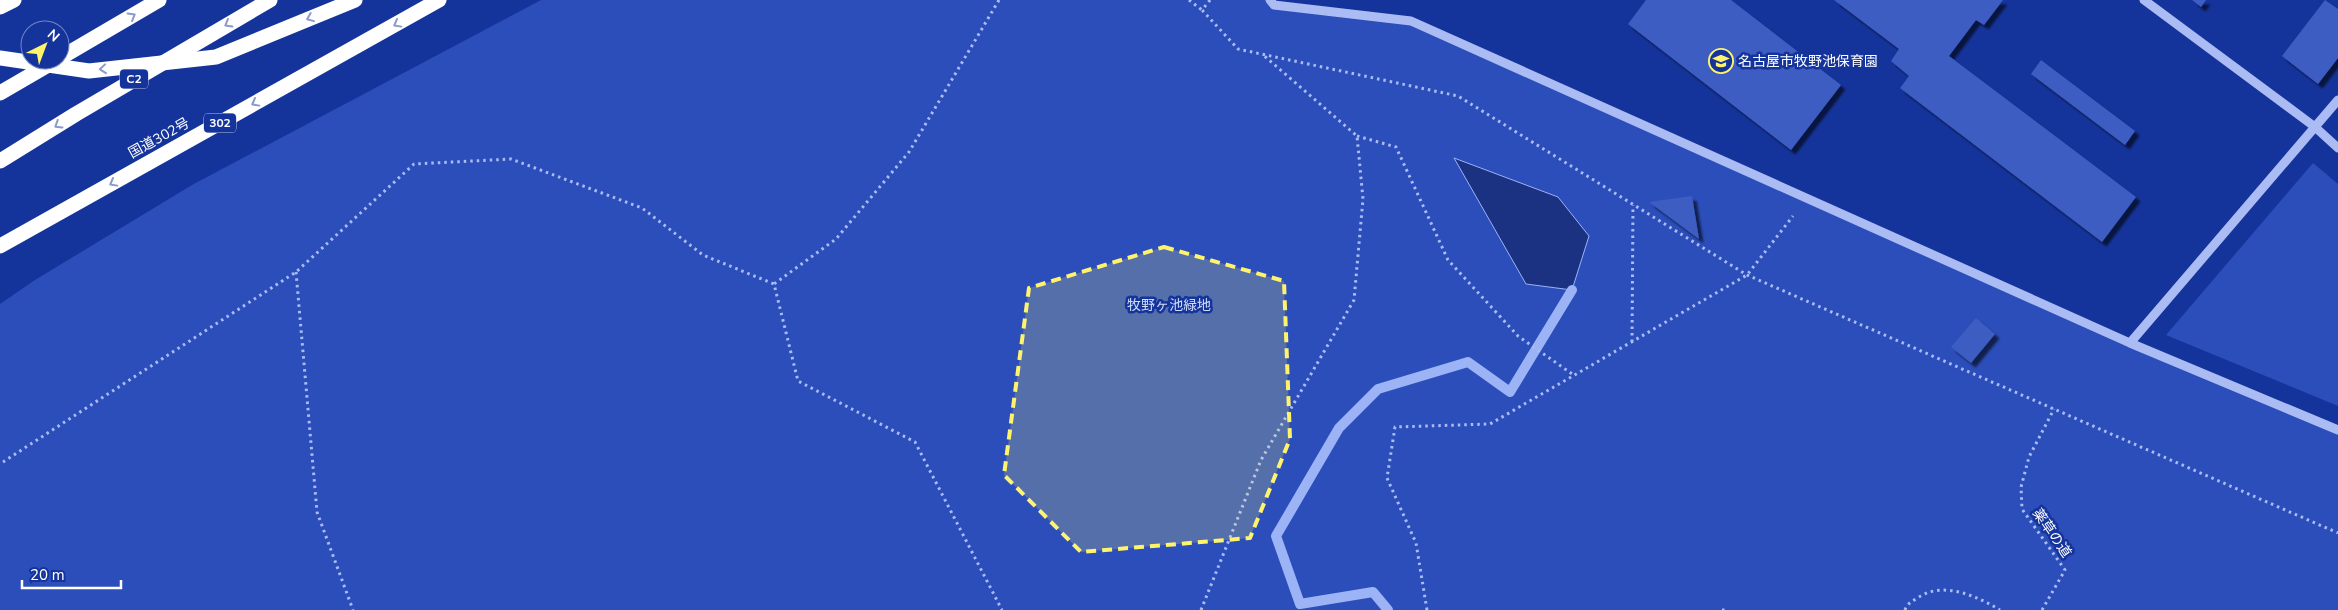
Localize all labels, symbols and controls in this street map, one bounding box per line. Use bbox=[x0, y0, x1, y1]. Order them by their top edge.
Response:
one-way arrow bbox=[127, 12, 136, 22]
one-way arrow bbox=[306, 12, 315, 23]
one-way arrow bbox=[224, 18, 233, 28]
one-way arrow bbox=[393, 18, 402, 28]
north arrow bbox=[20, 20, 70, 70]
text: N bbox=[43, 25, 64, 46]
school or university icon: 名古屋市牧野池保育園 bbox=[1708, 48, 1734, 74]
place label: 名古屋市牧野池保育園 bbox=[1738, 52, 1878, 71]
one-way arrow bbox=[99, 63, 107, 74]
road number: C2 bbox=[120, 70, 148, 88]
one-way arrow bbox=[251, 97, 260, 107]
street label: 国道302号 bbox=[125, 113, 193, 163]
road number: 302 bbox=[204, 114, 236, 132]
one-way arrow bbox=[54, 119, 63, 128]
one-way arrow bbox=[109, 177, 118, 187]
park label: 牧野ヶ池緑地 bbox=[1127, 296, 1211, 315]
street label: 薬草の道 bbox=[2028, 505, 2076, 561]
scale bar bbox=[22, 558, 121, 590]
text: 20 m bbox=[30, 565, 65, 585]

